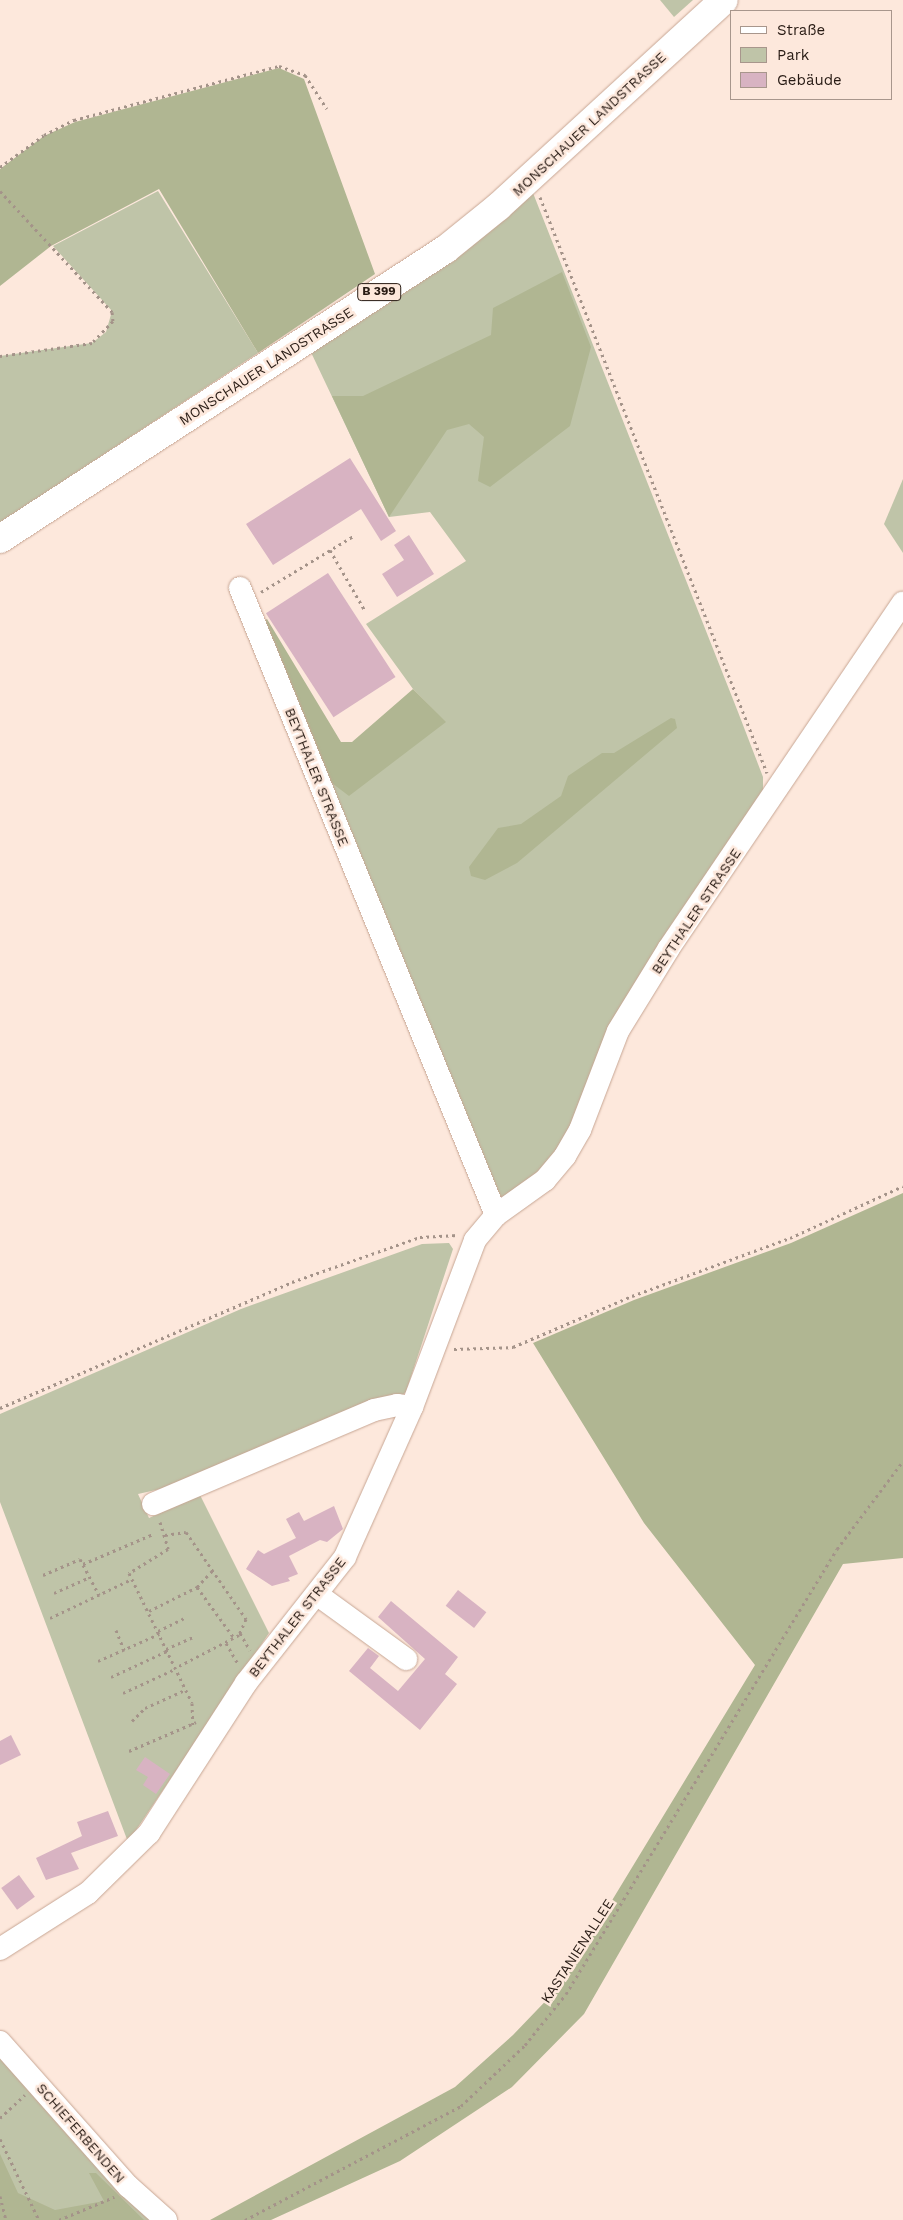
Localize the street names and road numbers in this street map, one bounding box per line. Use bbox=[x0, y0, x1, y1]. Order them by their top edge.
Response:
street label: MONSCHAUER LANDSTRASSE bbox=[509, 48, 669, 200]
road number: B 399 bbox=[356, 282, 402, 302]
street label: MONSCHAUER LANDSTRASSE bbox=[176, 303, 356, 429]
street label: BEYTHALER STRASSE bbox=[282, 705, 352, 849]
street label: BEYTHALER STRASSE bbox=[648, 845, 744, 977]
street label: BEYTHALER STRASSE bbox=[245, 1554, 349, 1680]
street label: KASTANIENALLEE bbox=[537, 1896, 617, 2006]
street label: SCHIEFERBENDEN bbox=[33, 2080, 129, 2186]

